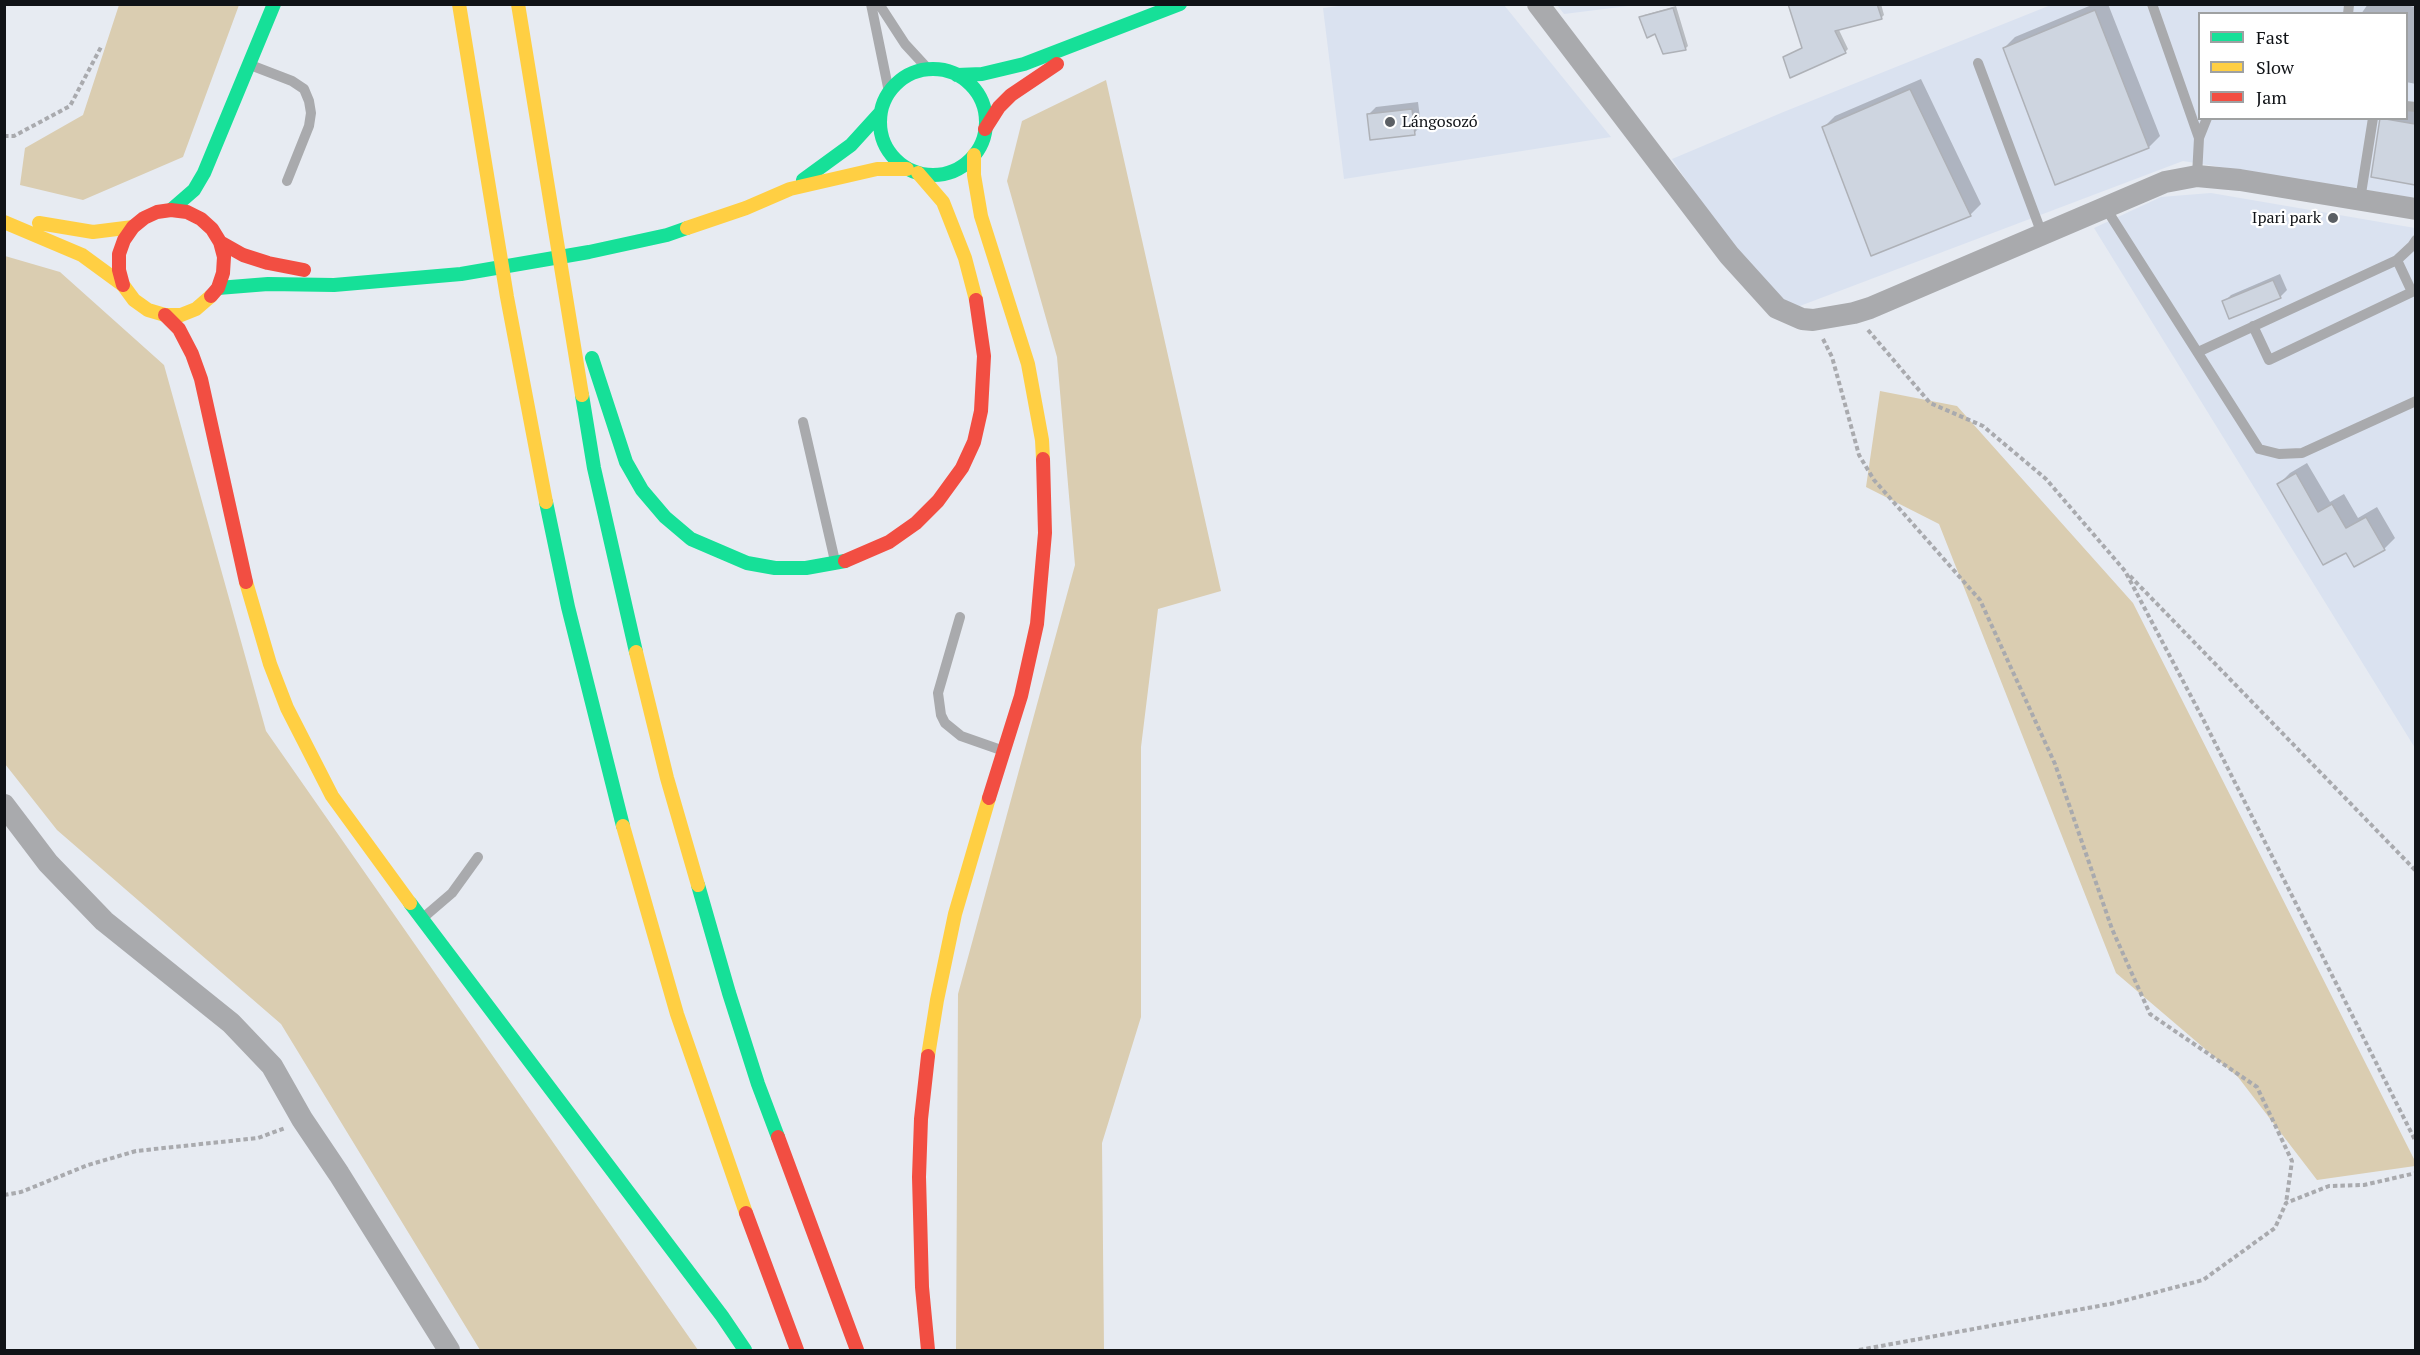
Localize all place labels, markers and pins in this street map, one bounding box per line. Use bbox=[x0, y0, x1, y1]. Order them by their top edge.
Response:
place label: Lángosozó bbox=[1402, 112, 1478, 132]
marker: Lángosozó bbox=[1383, 115, 1397, 129]
place label: Ipari park bbox=[2252, 208, 2321, 228]
marker: Ipari park bbox=[2326, 211, 2340, 225]

